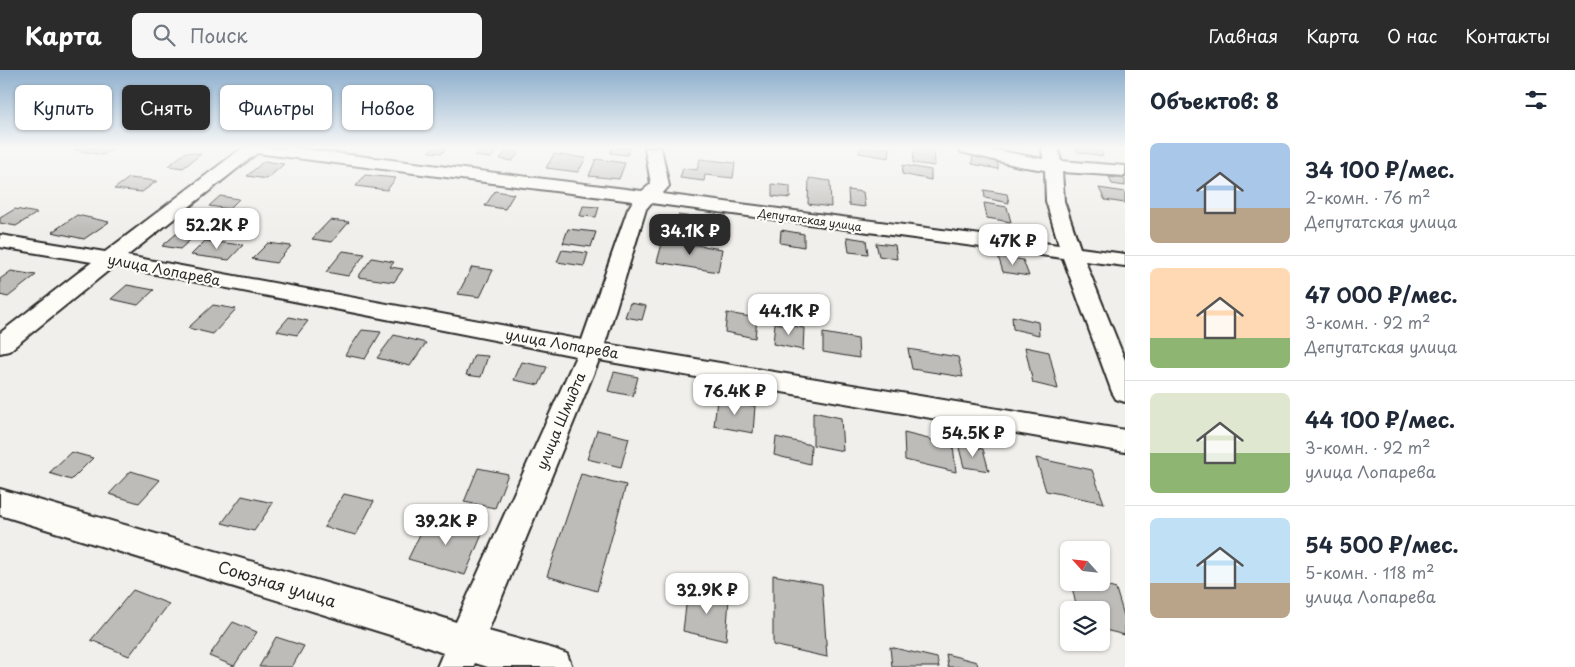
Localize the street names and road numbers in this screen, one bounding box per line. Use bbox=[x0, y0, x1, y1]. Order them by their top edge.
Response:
street label: Депутатская улица bbox=[756, 204, 863, 235]
street label: улица Лопарева bbox=[106, 248, 223, 291]
street label: улица Лопарева bbox=[504, 323, 621, 364]
street label: улица Шмидта bbox=[531, 369, 591, 473]
street label: Союзная улица bbox=[215, 554, 339, 612]

